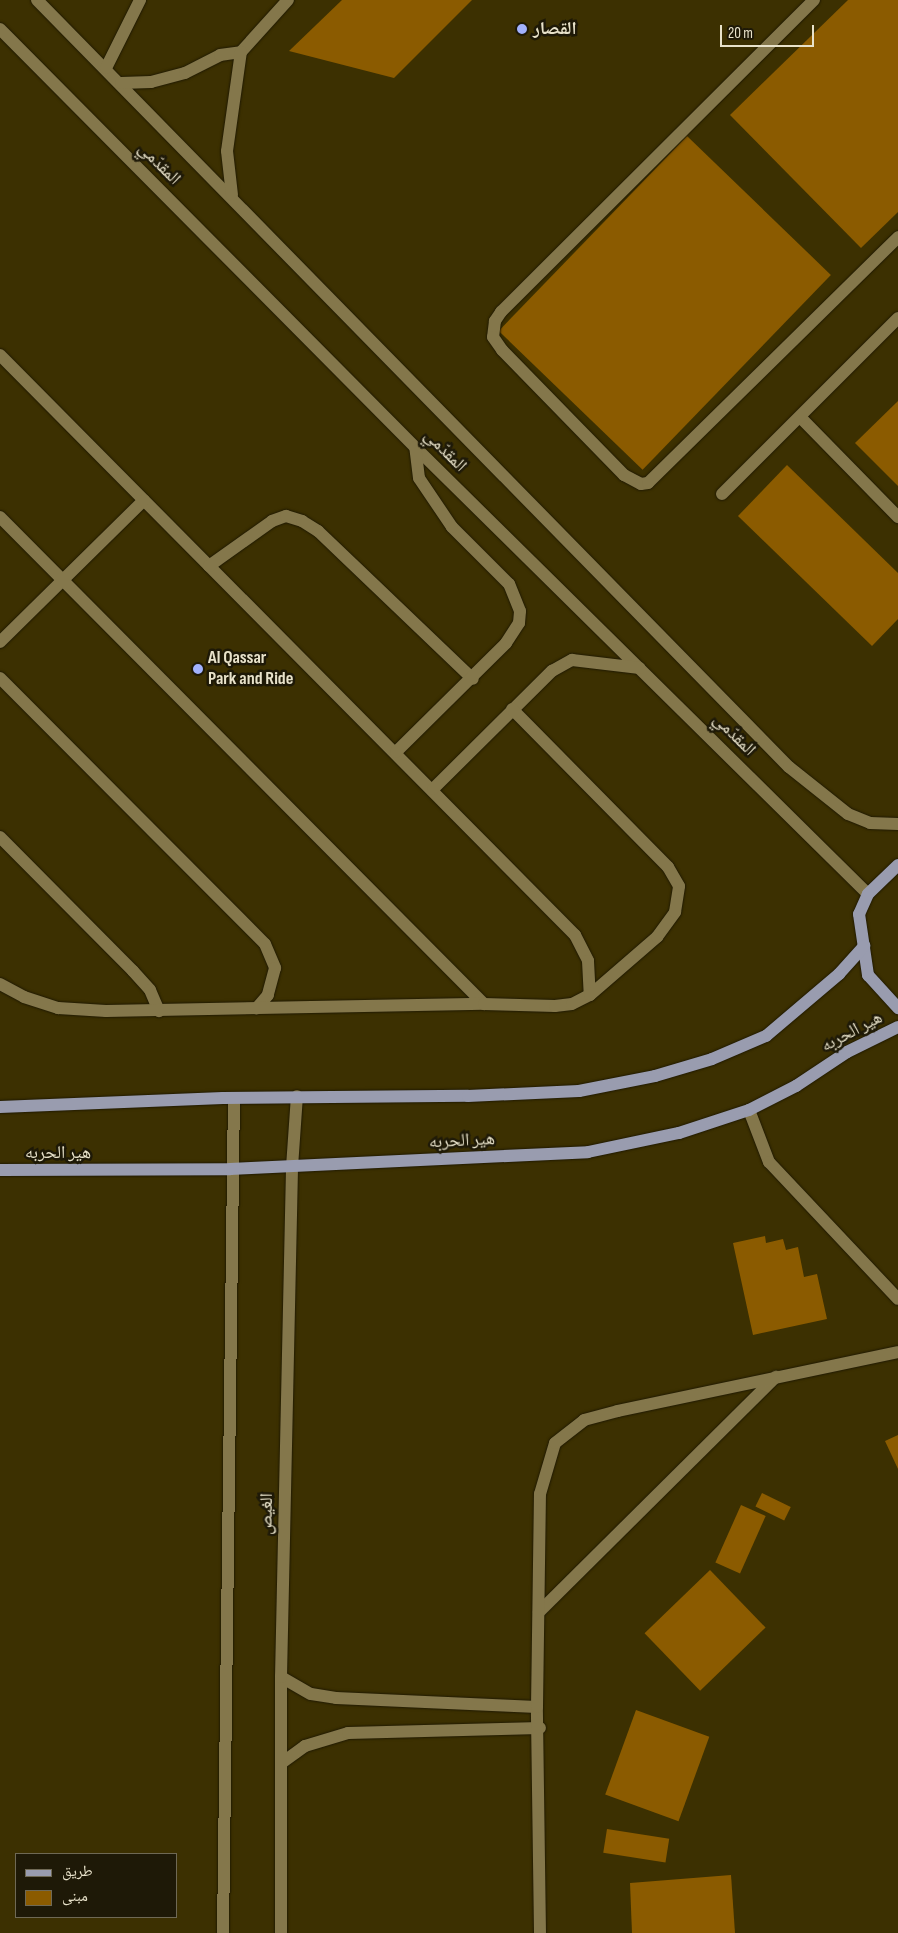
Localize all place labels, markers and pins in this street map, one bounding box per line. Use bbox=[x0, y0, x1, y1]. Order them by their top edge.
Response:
place label: القصار bbox=[533, 18, 577, 40]
marker: القصار bbox=[515, 22, 529, 36]
place label: Al Qassar Park and Ride bbox=[208, 648, 293, 691]
marker: Al Qassar Park and Ride bbox=[192, 663, 204, 675]

